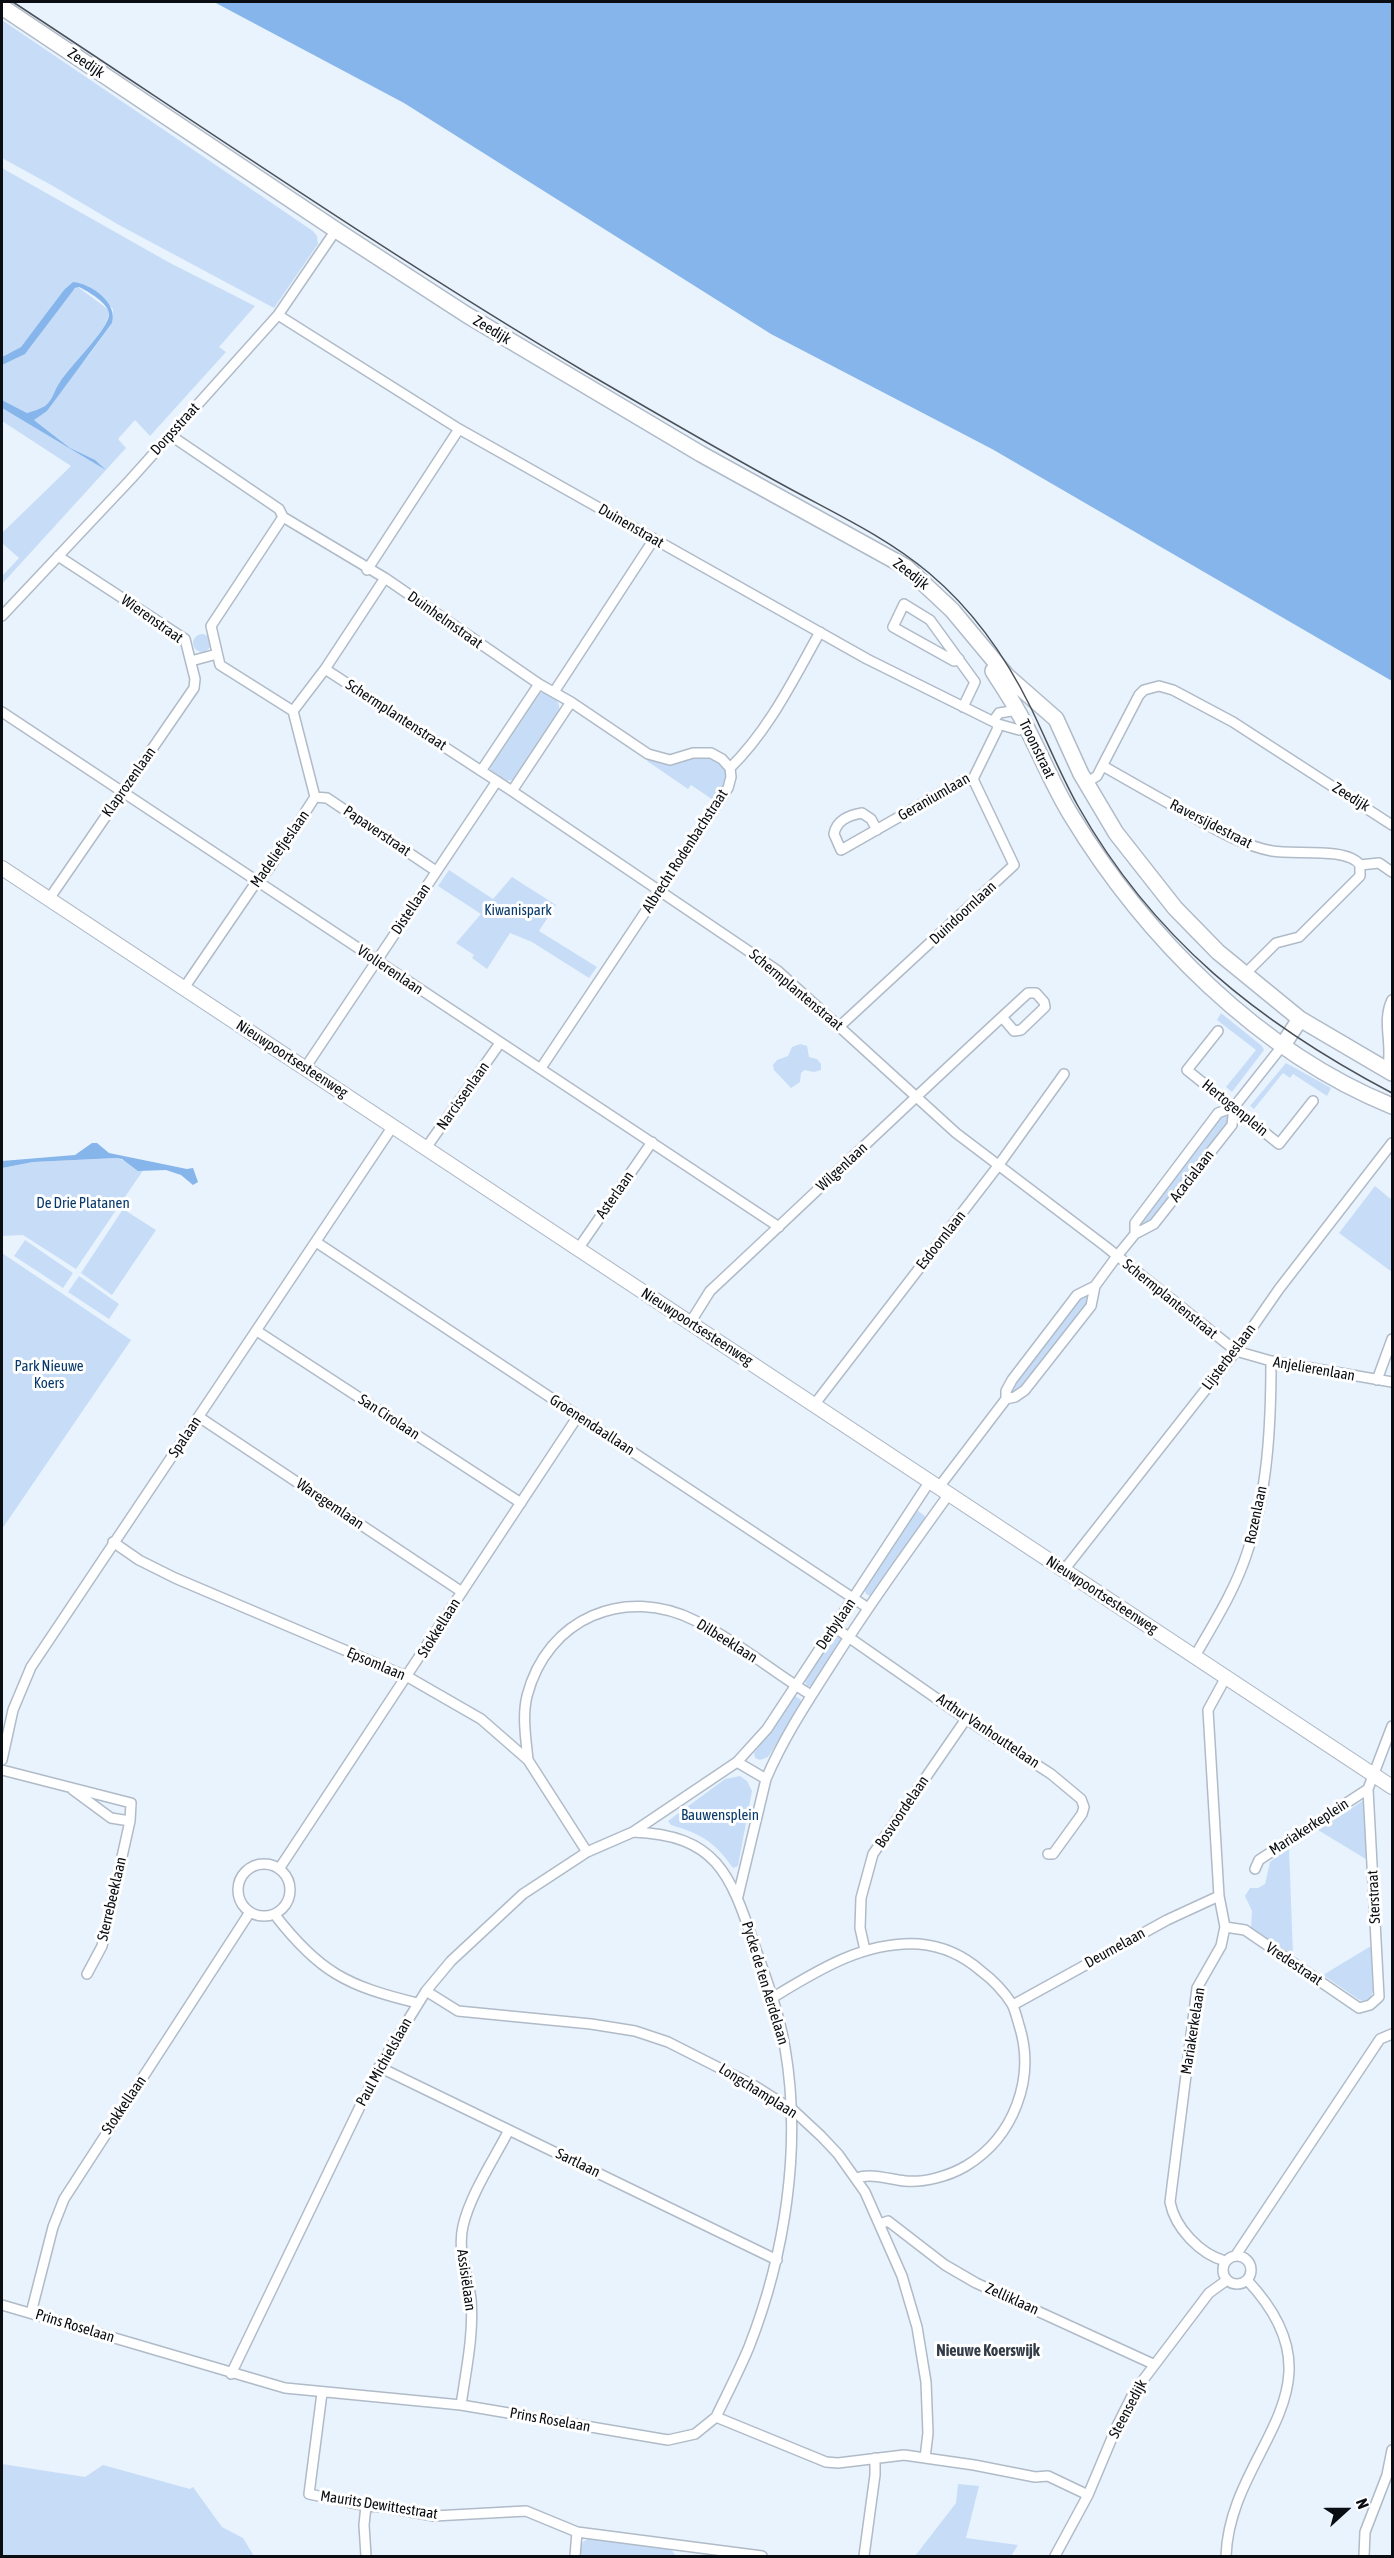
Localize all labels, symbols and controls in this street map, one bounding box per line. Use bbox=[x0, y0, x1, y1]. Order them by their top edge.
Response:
street label: Zeedijk bbox=[64, 44, 108, 82]
street label: Zeedijk bbox=[470, 312, 514, 348]
street label: Dorpsstraat bbox=[147, 399, 203, 459]
street label: Duinenstraat bbox=[595, 500, 667, 552]
street label: Zeedijk bbox=[889, 554, 933, 594]
street label: Duinhelmstraat bbox=[404, 588, 486, 652]
street label: Wierenstraat bbox=[117, 591, 187, 647]
street label: Schermplantenstraat bbox=[342, 676, 450, 754]
street label: Troonstraat bbox=[1015, 717, 1059, 781]
street label: Klaprozenlaan bbox=[98, 744, 160, 820]
street label: Geraniumlaan bbox=[895, 769, 973, 825]
street label: Zeedijk bbox=[1329, 779, 1373, 815]
street label: Albrecht Rodenbachstraat bbox=[638, 786, 732, 916]
street label: Raversijdestraat bbox=[1167, 796, 1255, 852]
street label: Papaverstraat bbox=[340, 802, 414, 860]
street label: Madeliefjeslaan bbox=[247, 807, 313, 891]
street label: Duindoornlaan bbox=[926, 878, 1000, 948]
street label: Distellaan bbox=[388, 880, 434, 938]
park label: Kiwanispark bbox=[484, 901, 552, 919]
street label: Violierenlaan bbox=[354, 941, 426, 999]
street label: Schermplantenstraat bbox=[745, 946, 847, 1034]
street label: Nieuwpoortsesteenweg bbox=[233, 1016, 351, 1102]
street label: Narcissenlaan bbox=[433, 1058, 493, 1134]
street label: Hertogenplein bbox=[1198, 1076, 1272, 1140]
street label: Wilgenlaan bbox=[813, 1139, 871, 1195]
street label: Acacialaan bbox=[1166, 1146, 1218, 1206]
street label: Asterlaan bbox=[592, 1168, 638, 1222]
park label: De Drie Platanen bbox=[36, 1194, 130, 1212]
street label: Esdoornlaan bbox=[912, 1207, 970, 1273]
street label: Schermplantenstraat bbox=[1119, 1255, 1221, 1343]
street label: Nieuwpoortsesteenweg bbox=[638, 1284, 756, 1370]
street label: Lijsterbeslaan bbox=[1198, 1321, 1260, 1393]
street label: Anjelierenlaan bbox=[1272, 1353, 1356, 1385]
park label: Park Nieuwe Koers bbox=[14, 1357, 84, 1392]
street label: San Cirolaan bbox=[355, 1391, 423, 1443]
street label: Groenendaallaan bbox=[546, 1391, 638, 1459]
street label: Spalaan bbox=[165, 1413, 205, 1461]
street label: Waregemlaan bbox=[293, 1475, 367, 1533]
street label: Rozenlaan bbox=[1241, 1484, 1271, 1546]
street label: Nieuwpoortsesteenweg bbox=[1043, 1552, 1161, 1638]
street label: Stokkellaan bbox=[414, 1595, 464, 1661]
street label: Derbylaan bbox=[812, 1595, 860, 1653]
street label: Dilbeeklaan bbox=[693, 1615, 761, 1667]
street label: Epsomlaan bbox=[344, 1644, 408, 1684]
street label: Arthur Vanhouttelaan bbox=[933, 1690, 1043, 1772]
street label: Bosvoordelaan bbox=[871, 1773, 933, 1851]
street label: Mariakerkeplein bbox=[1266, 1795, 1352, 1859]
park label: Bauwensplein bbox=[681, 1806, 759, 1824]
street label: Sterrebeeklaan bbox=[94, 1855, 130, 1943]
street label: Sterstraat bbox=[1364, 1870, 1384, 1924]
street label: Pycke de ten Aerdelaan bbox=[738, 1919, 792, 2047]
street label: Deurnelaan bbox=[1082, 1924, 1148, 1972]
street label: Vredestraat bbox=[1262, 1939, 1326, 1989]
street label: Mariakerkelaan bbox=[1177, 1986, 1209, 2076]
street label: Paul Michielslaan bbox=[352, 2015, 416, 2109]
street label: Longchamplaan bbox=[715, 2060, 801, 2122]
street label: Stokkellaan bbox=[98, 2072, 150, 2138]
street label: Sartlaan bbox=[553, 2145, 603, 2181]
street label: Assisiëlaan bbox=[453, 2248, 479, 2312]
street label: Zelliklaan bbox=[982, 2279, 1042, 2319]
street label: Prins Roselaan bbox=[33, 2305, 117, 2347]
district label: Nieuwe Koerswijk bbox=[936, 2341, 1040, 2361]
street label: Steensedijk bbox=[1105, 2377, 1151, 2441]
street label: Prins Roselaan bbox=[508, 2404, 592, 2436]
north arrow bbox=[1316, 2480, 1376, 2540]
street label: Maurits Dewittestraat bbox=[319, 2487, 439, 2523]
text: N bbox=[1353, 2496, 1373, 2511]

